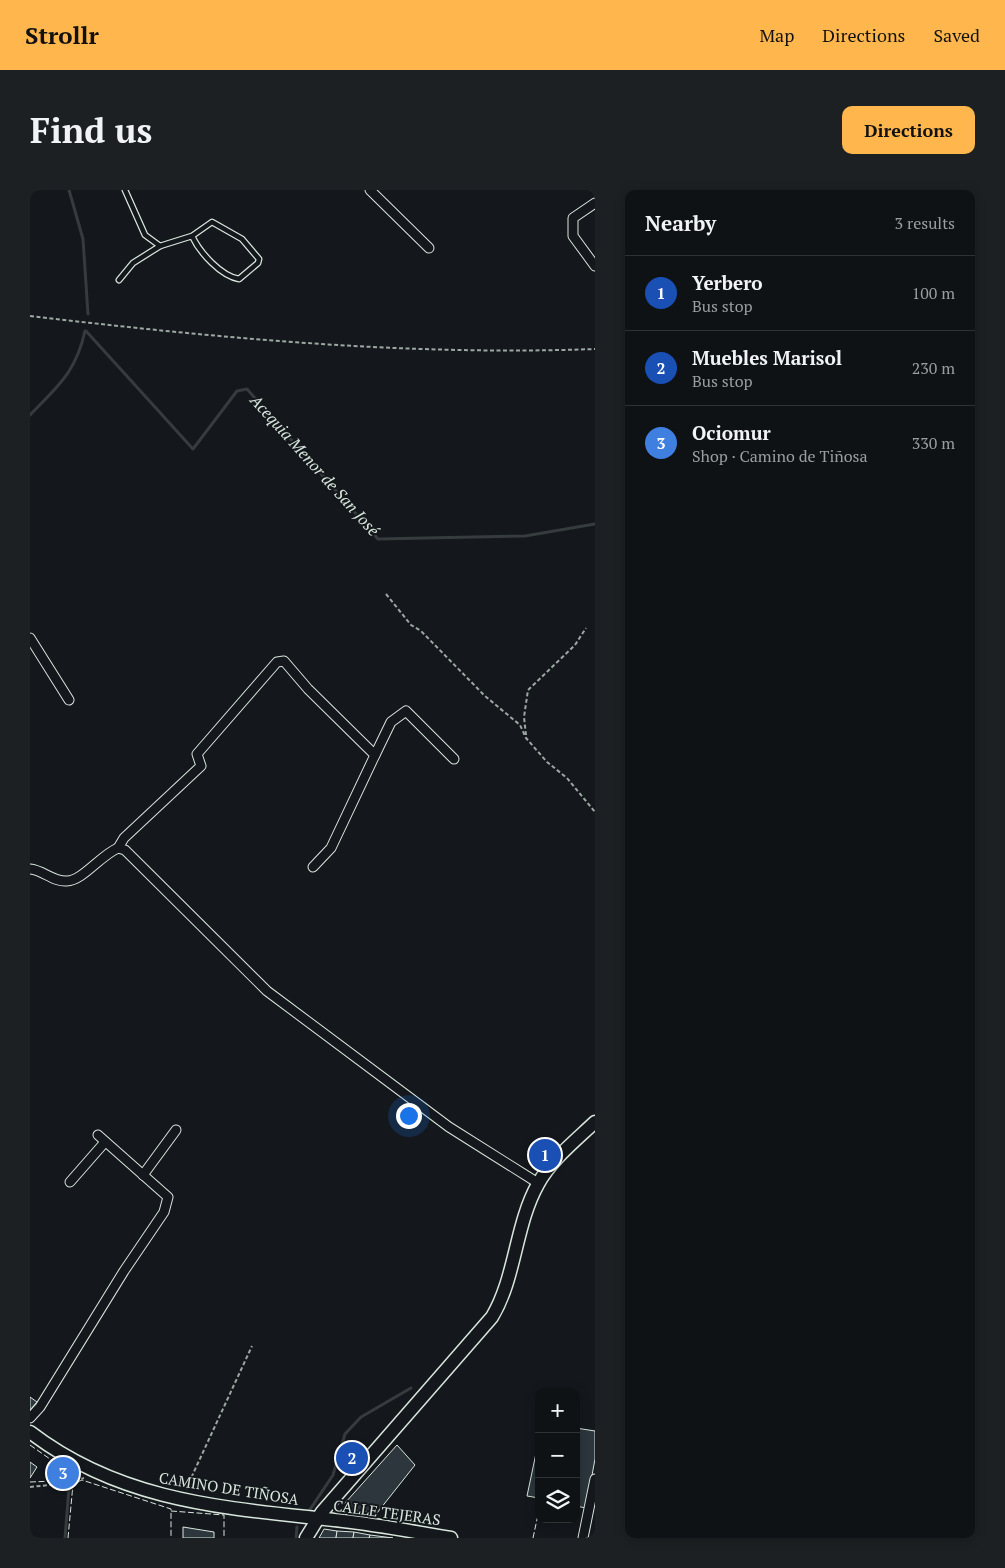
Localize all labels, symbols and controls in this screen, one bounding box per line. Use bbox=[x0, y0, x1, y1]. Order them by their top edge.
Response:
text: Strollr bbox=[25, 19, 99, 51]
text: Map bbox=[759, 23, 794, 47]
text: Directions bbox=[822, 23, 905, 47]
text: Saved bbox=[933, 23, 980, 47]
button: Directions bbox=[842, 106, 975, 154]
text: Find us bbox=[30, 107, 152, 153]
text: Nearby bbox=[645, 209, 716, 237]
text: 3 results bbox=[895, 212, 955, 234]
text: Yerbero bbox=[692, 270, 763, 295]
text: 1 bbox=[656, 282, 666, 304]
text: 100 m bbox=[912, 282, 955, 304]
text: Bus stop bbox=[692, 295, 753, 317]
text: Muebles Marisol bbox=[692, 345, 842, 370]
text: 2 bbox=[656, 357, 666, 379]
text: 230 m bbox=[912, 357, 955, 379]
text: Bus stop bbox=[692, 370, 753, 392]
water label: Acequia Menor de San José bbox=[245, 389, 385, 541]
text: Ociomur bbox=[692, 420, 771, 445]
text: 3 bbox=[656, 432, 666, 454]
text: 330 m bbox=[912, 432, 955, 454]
text: Shop · Camino de Tiñosa bbox=[692, 445, 868, 467]
your location bbox=[396, 1103, 422, 1129]
pin: 1 bbox=[529, 1136, 561, 1174]
map controls bbox=[535, 1388, 580, 1523]
button: + bbox=[535, 1388, 580, 1433]
button: − bbox=[535, 1433, 580, 1478]
pin: 2 bbox=[336, 1439, 368, 1477]
pin: 3 bbox=[47, 1454, 79, 1492]
street label: CAMINO DE TIÑOSA bbox=[158, 1467, 301, 1509]
button: layers bbox=[535, 1478, 580, 1523]
street label: CALLE TEJERAS bbox=[332, 1495, 442, 1529]

